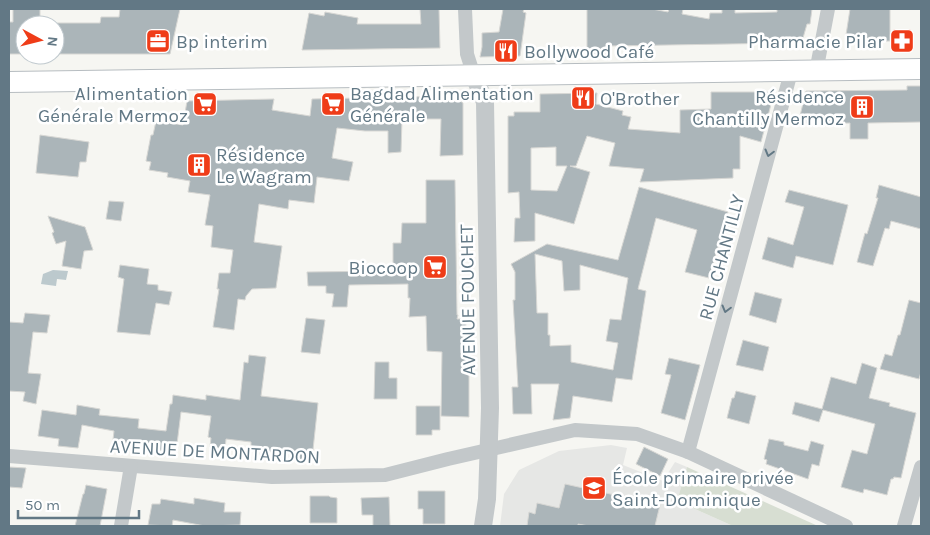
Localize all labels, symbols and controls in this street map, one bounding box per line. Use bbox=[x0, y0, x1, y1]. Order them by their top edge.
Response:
north arrow bbox=[15, 15, 65, 65]
office icon: Bp interim bbox=[145, 28, 171, 54]
pharmacy icon: Pharmacie Pilar bbox=[889, 28, 915, 54]
place label: Bp interim bbox=[176, 31, 268, 53]
place label: Pharmacie Pilar bbox=[748, 31, 884, 53]
text: N bbox=[43, 36, 61, 48]
restaurant icon: Bollywood Café bbox=[493, 38, 519, 64]
place label: Bollywood Café bbox=[524, 41, 654, 63]
place label: Alimentation Générale Mermoz bbox=[38, 83, 188, 127]
place label: Bagdad Alimentation Générale bbox=[350, 83, 534, 127]
restaurant icon: O'Brother bbox=[570, 85, 596, 111]
place label: Résidence Chantilly Mermoz bbox=[692, 86, 844, 130]
place label: O'Brother bbox=[600, 88, 679, 110]
supermarket icon: Alimentation Générale Mermoz bbox=[192, 91, 218, 117]
supermarket icon: Bagdad Alimentation Générale bbox=[320, 91, 346, 117]
building icon: Résidence Chantilly Mermoz bbox=[849, 94, 875, 120]
place label: Résidence Le Wagram bbox=[216, 144, 312, 188]
one-way arrow bbox=[764, 148, 775, 157]
building icon: Résidence Le Wagram bbox=[186, 152, 212, 178]
street label: RUE CHANTILLY bbox=[695, 191, 749, 323]
street label: AVENUE FOUCHET bbox=[456, 224, 480, 376]
supermarket icon: Biocoop bbox=[422, 254, 448, 280]
place label: Biocoop bbox=[348, 257, 418, 279]
one-way arrow bbox=[722, 305, 732, 313]
street label: AVENUE DE MONTARDON bbox=[109, 436, 321, 468]
place label: École primaire privée Saint-Dominique bbox=[612, 466, 794, 511]
school or university icon: École primaire privée Saint-Dominique bbox=[581, 475, 607, 501]
scale bar bbox=[18, 488, 139, 520]
text: 50 m bbox=[25, 496, 60, 514]

